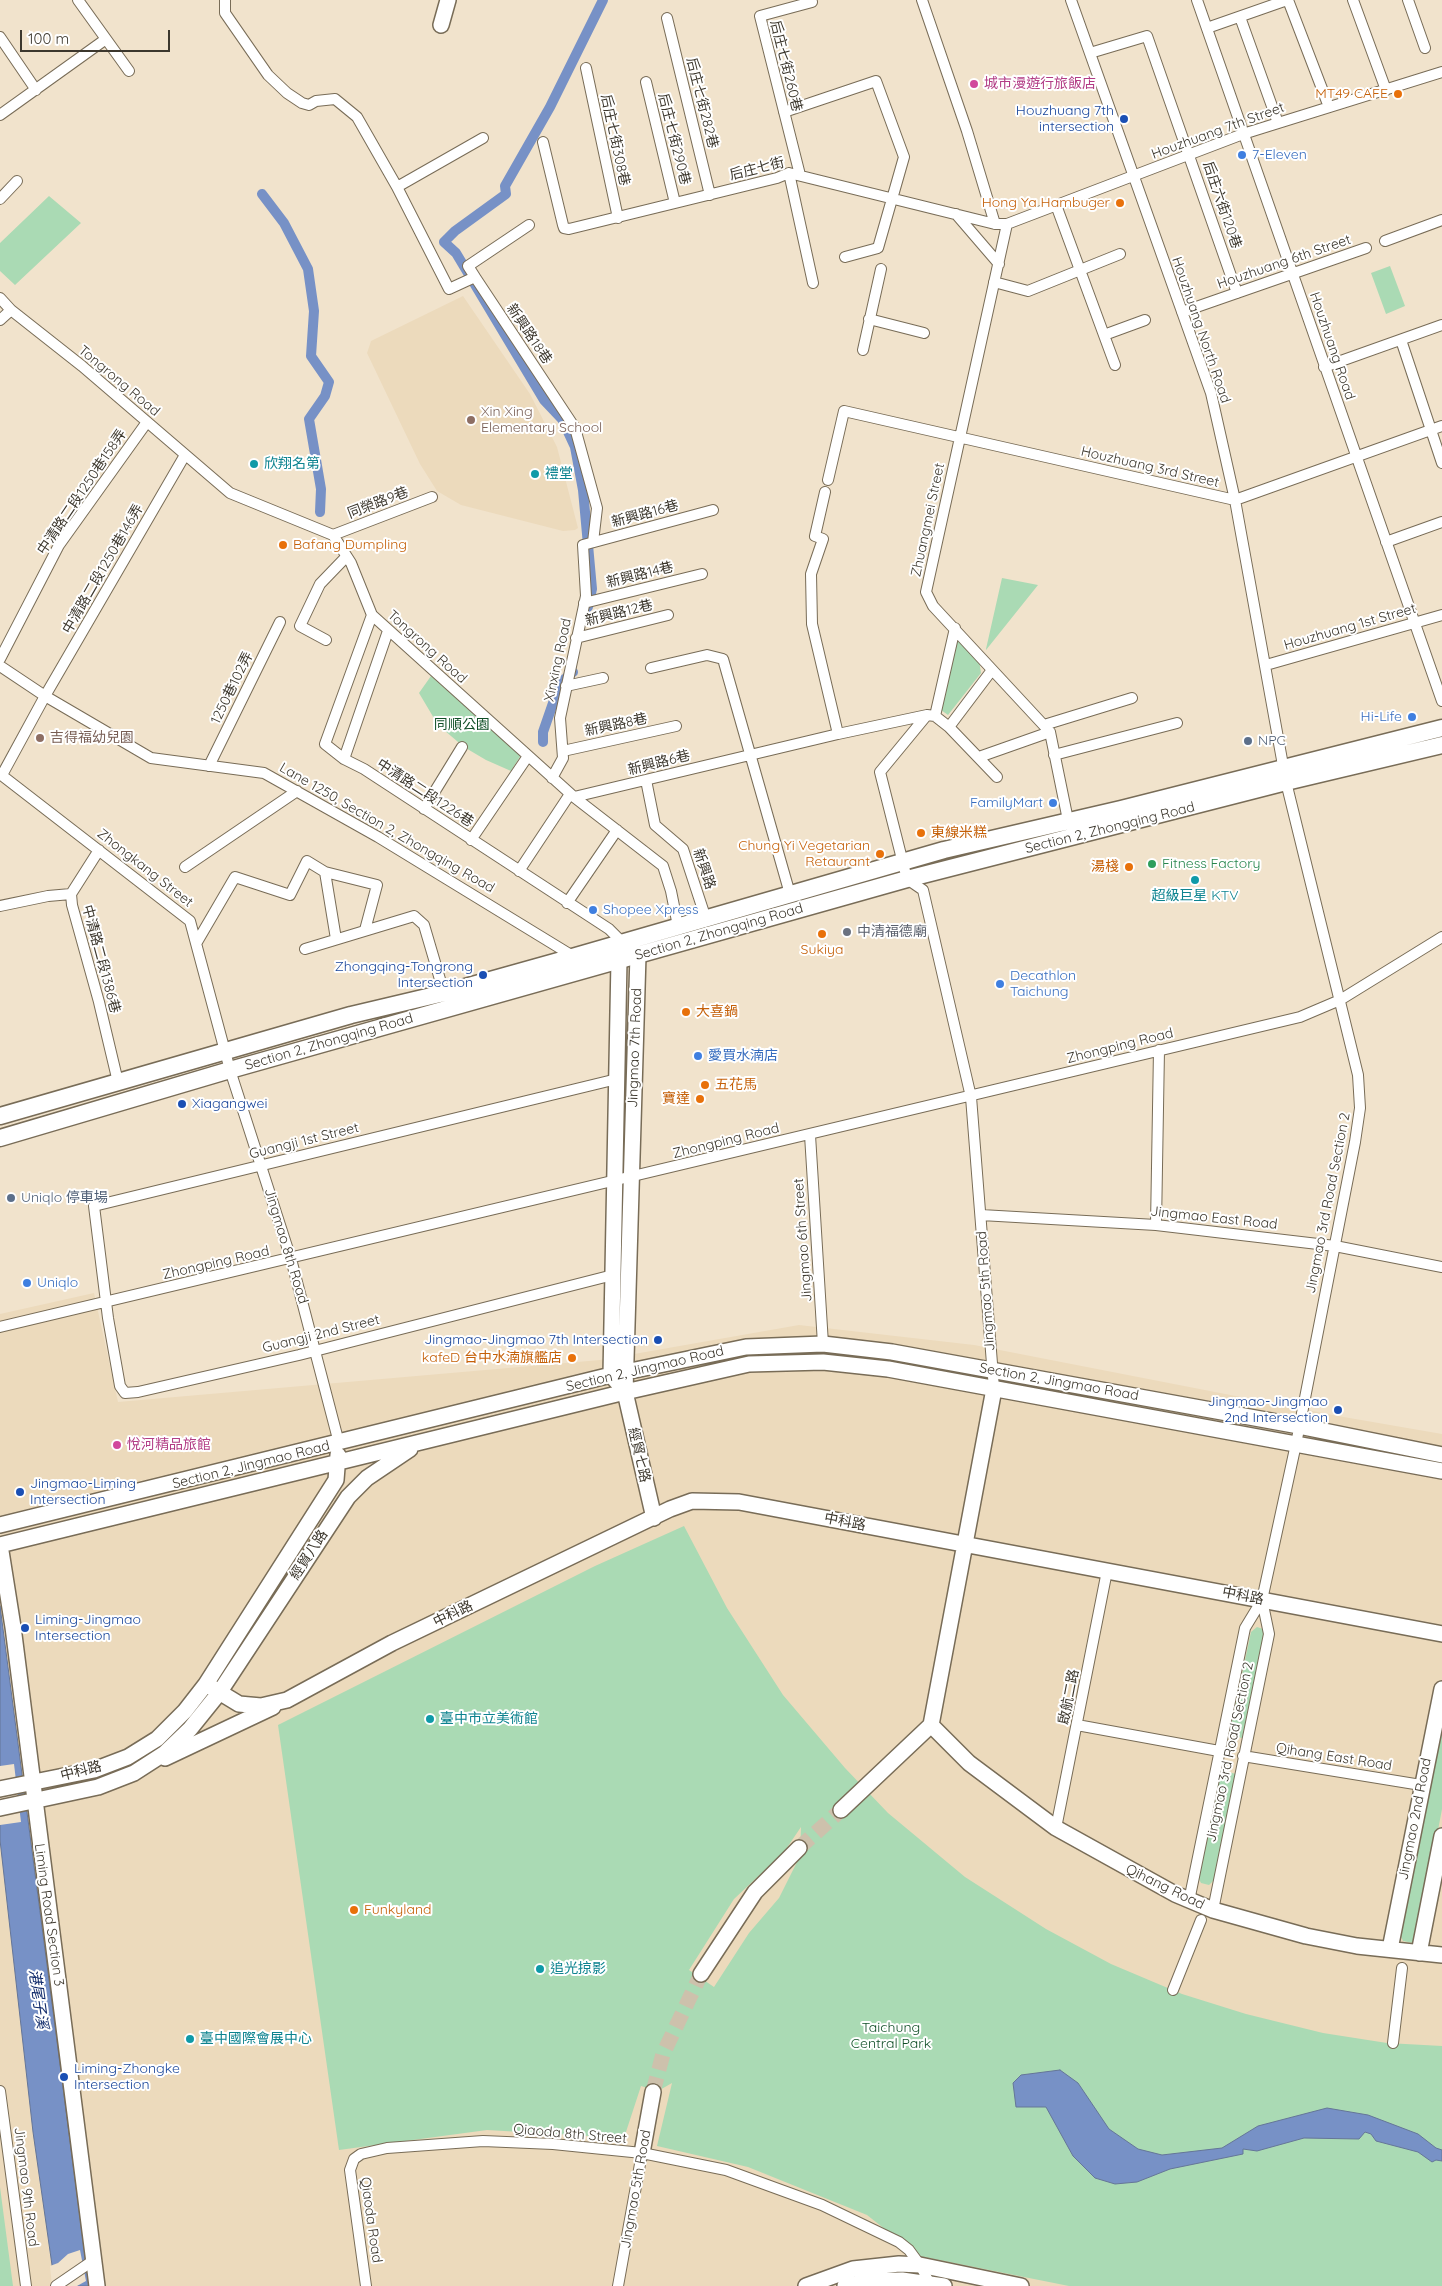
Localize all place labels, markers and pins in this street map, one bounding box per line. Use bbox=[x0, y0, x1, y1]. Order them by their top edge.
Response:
place label: 城市漫遊行旅飯店 bbox=[984, 76, 1096, 92]
marker: 城市漫遊行旅飯店 bbox=[968, 78, 980, 90]
place label: MT49 CAFE bbox=[1315, 86, 1388, 102]
marker: MT49 CAFE bbox=[1392, 88, 1404, 100]
place label: Houzhuang 7th intersection bbox=[1016, 103, 1114, 136]
marker: Houzhuang 7th intersection bbox=[1118, 113, 1130, 125]
place label: 7-Eleven bbox=[1252, 147, 1307, 163]
marker: 7-Eleven bbox=[1236, 149, 1248, 161]
place label: Hong Ya Hambuger bbox=[982, 195, 1110, 211]
marker: Hong Ya Hambuger bbox=[1114, 197, 1126, 209]
place label: Xin Xing Elementary School bbox=[481, 404, 602, 437]
marker: Xin Xing Elementary School bbox=[465, 414, 477, 426]
place label: 欣翔名第 bbox=[264, 456, 320, 472]
marker: 欣翔名第 bbox=[248, 458, 260, 470]
place label: 禮堂 bbox=[545, 466, 573, 482]
marker: 禮堂 bbox=[529, 468, 541, 480]
place label: Bafang Dumpling bbox=[293, 537, 407, 553]
marker: Bafang Dumpling bbox=[277, 539, 289, 551]
place label: Hi-Life bbox=[1361, 709, 1402, 725]
marker: Hi-Life bbox=[1406, 711, 1418, 723]
place label: 吉得福幼兒園 bbox=[50, 730, 134, 746]
marker: 吉得福幼兒園 bbox=[34, 732, 46, 744]
place label: NPC bbox=[1258, 733, 1286, 749]
marker: NPC bbox=[1242, 735, 1254, 747]
place label: FamilyMart bbox=[970, 795, 1043, 811]
marker: FamilyMart bbox=[1047, 797, 1059, 809]
place label: 東線米糕 bbox=[931, 825, 987, 841]
marker: 東線米糕 bbox=[915, 827, 927, 839]
place label: Chung Yi Vegetarian Retaurant bbox=[738, 838, 870, 870]
marker: Chung Yi Vegetarian Retaurant bbox=[874, 848, 886, 860]
place label: Fitness Factory bbox=[1162, 856, 1260, 872]
marker: Fitness Factory bbox=[1146, 858, 1158, 870]
place label: 湯棧 bbox=[1091, 859, 1119, 875]
marker: 湯棧 bbox=[1123, 861, 1135, 873]
marker: 超級巨星 KTV bbox=[1189, 874, 1201, 886]
place label: 超級巨星 KTV bbox=[1151, 888, 1239, 904]
place label: Shopee Xpress bbox=[603, 902, 698, 918]
marker: Shopee Xpress bbox=[587, 904, 599, 916]
place label: 中清福德廟 bbox=[857, 924, 927, 940]
marker: 中清福德廟 bbox=[841, 926, 853, 938]
marker: Sukiya bbox=[816, 928, 828, 940]
place label: Sukiya bbox=[801, 942, 843, 958]
place label: Zhongqing-Tongrong Intersection bbox=[335, 959, 473, 992]
place label: Decathlon Taichung bbox=[1010, 968, 1076, 1000]
marker: Zhongqing-Tongrong Intersection bbox=[477, 969, 489, 981]
marker: Decathlon Taichung bbox=[994, 978, 1006, 990]
place label: 大喜鍋 bbox=[696, 1004, 738, 1020]
marker: 大喜鍋 bbox=[680, 1006, 692, 1018]
place label: 愛買水湳店 bbox=[708, 1048, 778, 1064]
marker: 愛買水湳店 bbox=[692, 1050, 704, 1062]
place label: 五花馬 bbox=[715, 1077, 757, 1093]
marker: 五花馬 bbox=[699, 1079, 711, 1091]
place label: 寶達 bbox=[662, 1091, 690, 1107]
marker: 寶達 bbox=[694, 1093, 706, 1105]
place label: Xiagangwei bbox=[192, 1096, 267, 1112]
marker: Xiagangwei bbox=[176, 1098, 188, 1110]
place label: Uniqlo 停車場 bbox=[21, 1190, 108, 1206]
marker: Uniqlo 停車場 bbox=[5, 1192, 17, 1204]
place label: Uniqlo bbox=[37, 1275, 78, 1291]
marker: Uniqlo bbox=[21, 1277, 33, 1289]
place label: Jingmao-Jingmao 7th Intersection bbox=[424, 1332, 648, 1348]
marker: Jingmao-Jingmao 7th Intersection bbox=[652, 1334, 664, 1346]
place label: kafeD 台中水湳旗艦店 bbox=[422, 1350, 562, 1366]
marker: kafeD 台中水湳旗艦店 bbox=[566, 1352, 578, 1364]
place label: Jingmao-Jingmao 2nd Intersection bbox=[1207, 1394, 1328, 1426]
marker: Jingmao-Jingmao 2nd Intersection bbox=[1332, 1404, 1344, 1416]
place label: 悅河精品旅館 bbox=[127, 1437, 211, 1453]
marker: 悅河精品旅館 bbox=[111, 1439, 123, 1451]
place label: Jingmao-Liming Intersection bbox=[30, 1476, 136, 1508]
marker: Jingmao-Liming Intersection bbox=[14, 1486, 26, 1498]
place label: Liming-Jingmao Intersection bbox=[35, 1612, 141, 1644]
marker: Liming-Jingmao Intersection bbox=[19, 1622, 31, 1634]
place label: 臺中市立美術館 bbox=[440, 1711, 538, 1727]
marker: 臺中市立美術館 bbox=[424, 1713, 436, 1725]
place label: Funkyland bbox=[364, 1902, 431, 1918]
marker: Funkyland bbox=[348, 1904, 360, 1916]
place label: 追光掠影 bbox=[550, 1961, 606, 1977]
marker: 追光掠影 bbox=[534, 1963, 546, 1975]
place label: 臺中國際會展中心 bbox=[200, 2031, 312, 2047]
marker: 臺中國際會展中心 bbox=[184, 2033, 196, 2045]
place label: Liming-Zhongke Intersection bbox=[74, 2061, 180, 2094]
marker: Liming-Zhongke Intersection bbox=[58, 2071, 70, 2083]

